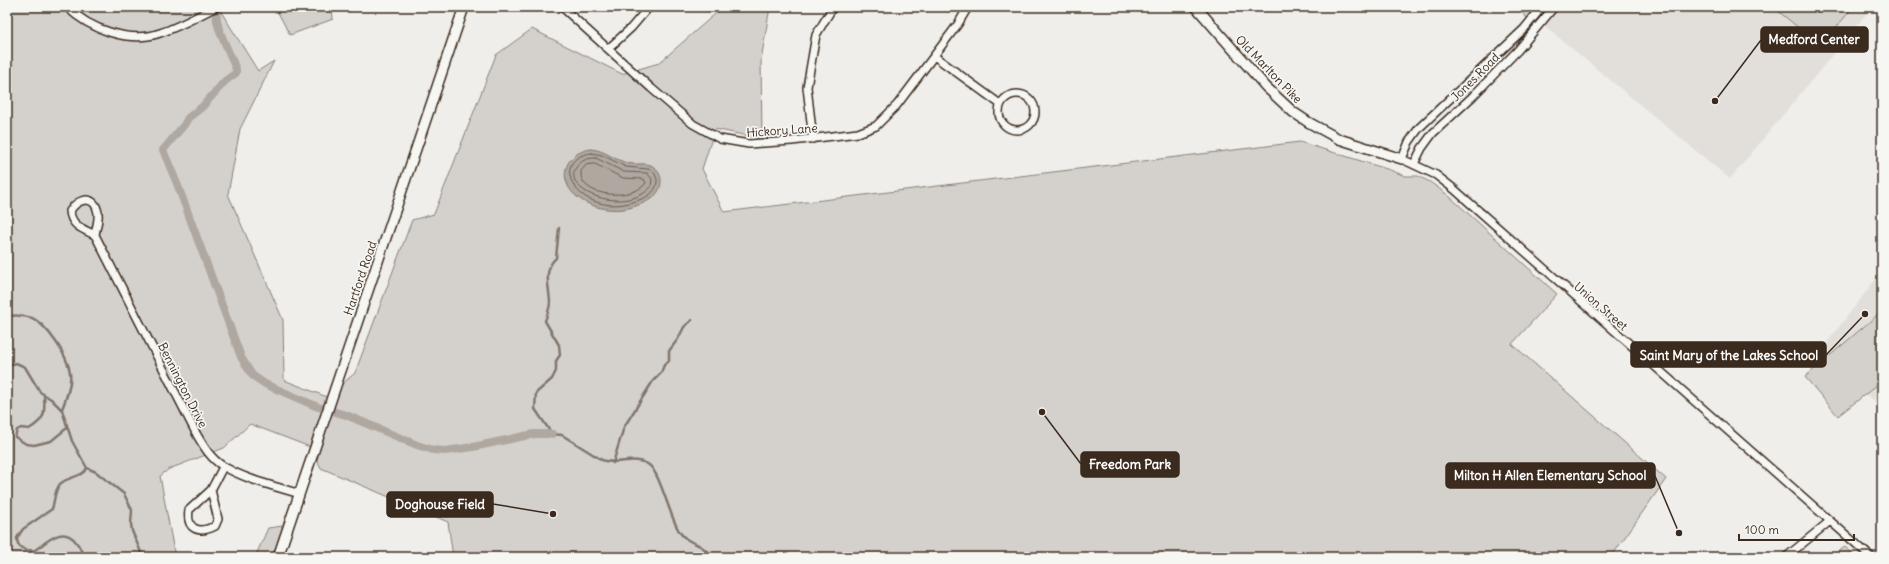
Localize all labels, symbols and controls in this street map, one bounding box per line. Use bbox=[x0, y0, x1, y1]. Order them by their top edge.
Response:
callout: Medford Center bbox=[1761, 27, 1868, 52]
text: Medford Center bbox=[1768, 31, 1860, 48]
street label: Old Marlton Pike bbox=[1233, 32, 1305, 106]
street label: Jones Road bbox=[1448, 50, 1502, 104]
street label: Hickory Lane bbox=[746, 120, 818, 140]
street label: Hartford Road bbox=[340, 239, 380, 317]
street label: Union Street bbox=[1571, 279, 1631, 333]
street label: Bennington Drive bbox=[155, 340, 211, 430]
callout: Saint Mary of the Lakes School bbox=[1631, 342, 1826, 367]
text: Saint Mary of the Lakes School bbox=[1640, 347, 1818, 364]
callout: Freedom Park bbox=[1081, 452, 1179, 477]
text: Freedom Park bbox=[1089, 456, 1171, 473]
callout: Milton H Allen Elementary School bbox=[1446, 463, 1655, 488]
text: Milton H Allen Elementary School bbox=[1454, 467, 1646, 484]
callout: Doghouse Field bbox=[387, 492, 493, 517]
text: Doghouse Field bbox=[395, 496, 485, 513]
scale bar bbox=[1739, 516, 1854, 542]
text: 100 m bbox=[1745, 522, 1779, 537]

